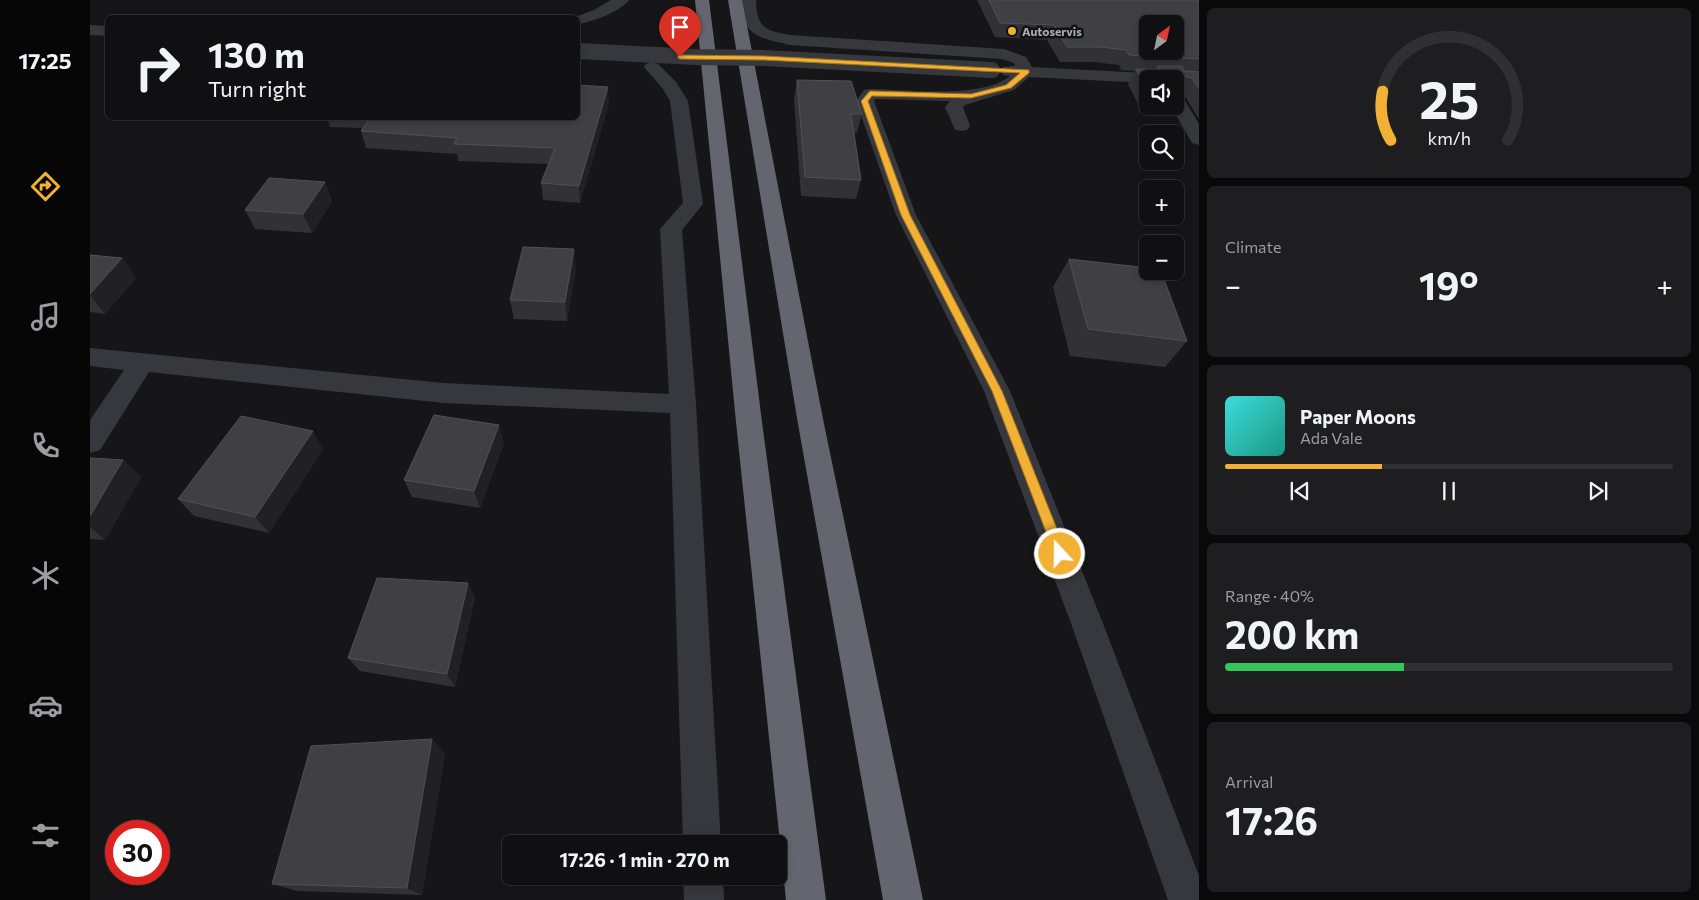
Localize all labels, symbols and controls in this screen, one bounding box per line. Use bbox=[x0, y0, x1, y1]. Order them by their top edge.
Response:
pin bbox=[659, 6, 701, 57]
icon: arrive bbox=[666, 13, 694, 41]
north arrow bbox=[1139, 15, 1184, 60]
map controls bbox=[1139, 15, 1184, 280]
place label: Autoservis bbox=[1022, 24, 1082, 38]
marker: Autoservis bbox=[1006, 25, 1018, 37]
text: 130 m bbox=[208, 32, 305, 75]
icon: right bbox=[125, 35, 190, 100]
text: 17:25 bbox=[18, 47, 72, 74]
text: 25 bbox=[1419, 66, 1479, 130]
button: sound bbox=[1139, 70, 1184, 115]
text: Turn right bbox=[208, 75, 306, 102]
button: search bbox=[1139, 125, 1184, 170]
text: km/h bbox=[1427, 127, 1471, 149]
icon: directions bbox=[28, 169, 63, 204]
button: + bbox=[1139, 180, 1184, 225]
button: − bbox=[1139, 235, 1184, 280]
text: Climate bbox=[1225, 237, 1281, 256]
text: 19° bbox=[1419, 261, 1479, 308]
text: − bbox=[1225, 268, 1241, 302]
text: + bbox=[1657, 268, 1673, 302]
icon: music bbox=[28, 299, 63, 334]
text: Paper Moons bbox=[1300, 405, 1416, 428]
icon: phone bbox=[28, 428, 63, 463]
text: Ada Vale bbox=[1300, 428, 1362, 447]
icon: previous bbox=[1286, 477, 1314, 505]
icon: pause bbox=[1435, 477, 1463, 505]
icon: next bbox=[1584, 477, 1612, 505]
position arrow bbox=[1033, 527, 1085, 579]
icon: climate bbox=[28, 558, 63, 593]
text: Range · 40% bbox=[1225, 586, 1314, 605]
text: 200 km bbox=[1225, 610, 1359, 657]
icon: car bbox=[28, 688, 63, 723]
text: Arrival bbox=[1225, 772, 1273, 791]
text: 17:26 bbox=[1225, 796, 1318, 843]
icon: filters bbox=[28, 818, 63, 853]
speed limit sign: 30 bbox=[105, 820, 170, 885]
text: 17:26 · 1 min · 270 m bbox=[560, 848, 729, 871]

